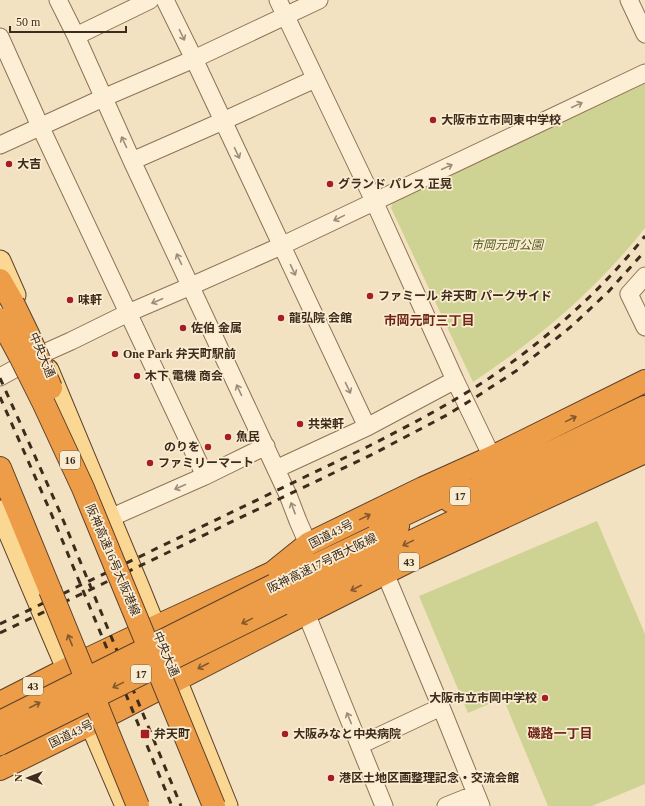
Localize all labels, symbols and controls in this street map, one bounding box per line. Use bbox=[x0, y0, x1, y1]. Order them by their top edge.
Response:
scale bar bbox=[10, 8, 126, 34]
text: 50 m bbox=[16, 15, 41, 29]
one-way arrow bbox=[179, 29, 186, 41]
one-way arrow bbox=[571, 101, 583, 108]
place label: 大阪市立市岡東中学校 bbox=[441, 113, 561, 127]
marker: 大阪市立市岡東中学校 bbox=[428, 115, 438, 125]
one-way arrow bbox=[119, 136, 127, 148]
one-way arrow bbox=[234, 146, 242, 158]
place label: 大吉 bbox=[17, 157, 41, 171]
marker: 大吉 bbox=[4, 159, 14, 169]
one-way arrow bbox=[441, 163, 453, 170]
place label: グランド パレス 正晃 bbox=[338, 177, 452, 191]
marker: グランド パレス 正晃 bbox=[325, 179, 335, 189]
one-way arrow bbox=[333, 215, 345, 222]
park label: 市岡元町公園 bbox=[471, 238, 545, 252]
one-way arrow bbox=[175, 254, 182, 266]
one-way arrow bbox=[290, 264, 297, 276]
place label: ファミール 弁天町 パークサイド bbox=[378, 289, 552, 303]
marker: ファミール 弁天町 パークサイド bbox=[365, 291, 375, 301]
place label: 味軒 bbox=[78, 293, 102, 307]
marker: 味軒 bbox=[65, 295, 75, 305]
one-way arrow bbox=[151, 298, 163, 305]
place label: 龍弘院 会館 bbox=[289, 311, 352, 325]
marker: 龍弘院 会館 bbox=[276, 313, 286, 323]
district label: 市岡元町三丁目 bbox=[383, 313, 475, 328]
place label: 佐伯 金属 bbox=[191, 321, 242, 335]
marker: 佐伯 金属 bbox=[178, 323, 188, 333]
street label: 中央大通 bbox=[26, 330, 58, 380]
place label: One Park 弁天町駅前 bbox=[123, 347, 236, 361]
marker: One Park 弁天町駅前 bbox=[110, 349, 120, 359]
place label: 木下 電機 商会 bbox=[145, 369, 223, 383]
marker: 木下 電機 商会 bbox=[132, 371, 142, 381]
one-way arrow bbox=[345, 382, 352, 394]
one-way arrow bbox=[235, 384, 242, 396]
one-way arrow bbox=[564, 415, 576, 422]
place label: 共栄軒 bbox=[308, 417, 344, 431]
marker: 共栄軒 bbox=[295, 419, 305, 429]
place label: 魚民 bbox=[236, 430, 260, 444]
marker: 魚民 bbox=[223, 432, 233, 442]
place label: のりを bbox=[164, 440, 200, 454]
marker: のりを bbox=[203, 442, 213, 452]
road number: 16 bbox=[60, 451, 80, 469]
place label: ファミリーマート bbox=[158, 456, 254, 470]
marker: ファミリーマート bbox=[145, 458, 155, 468]
one-way arrow bbox=[174, 484, 186, 491]
road number: 17 bbox=[450, 487, 470, 505]
street label: 阪神高速16号大阪港線 bbox=[83, 502, 143, 618]
one-way arrow bbox=[289, 503, 297, 515]
one-way arrow bbox=[358, 512, 370, 520]
street label: 国道43号 bbox=[306, 517, 356, 551]
street label: 阪神高速17号西大阪線 bbox=[265, 530, 379, 596]
one-way arrow bbox=[402, 540, 414, 547]
road number: 43 bbox=[399, 553, 419, 571]
one-way arrow bbox=[351, 585, 363, 592]
one-way arrow bbox=[241, 618, 253, 625]
street label: 中央大通 bbox=[150, 629, 182, 679]
one-way arrow bbox=[66, 635, 73, 647]
one-way arrow bbox=[198, 663, 210, 671]
road number: 17 bbox=[131, 665, 151, 683]
road number: 43 bbox=[23, 677, 43, 695]
one-way arrow bbox=[112, 682, 124, 689]
place label: 大阪市立市岡中学校 bbox=[429, 691, 537, 705]
marker: 大阪市立市岡中学校 bbox=[540, 693, 550, 703]
one-way arrow bbox=[29, 701, 41, 708]
one-way arrow bbox=[344, 712, 352, 724]
street label: 国道43号 bbox=[46, 717, 96, 751]
district label: 磯路一丁目 bbox=[527, 726, 593, 741]
place label: 弁天町 bbox=[154, 727, 190, 741]
place label: 大阪みなと中央病院 bbox=[293, 727, 401, 741]
marker: 弁天町 bbox=[139, 728, 151, 740]
marker: 大阪みなと中央病院 bbox=[280, 729, 290, 739]
north arrow bbox=[8, 758, 48, 798]
place label: 港区土地区画整理記念・交流会館 bbox=[339, 771, 519, 785]
marker: 港区土地区画整理記念・交流会館 bbox=[326, 773, 336, 783]
text: N bbox=[12, 774, 24, 782]

